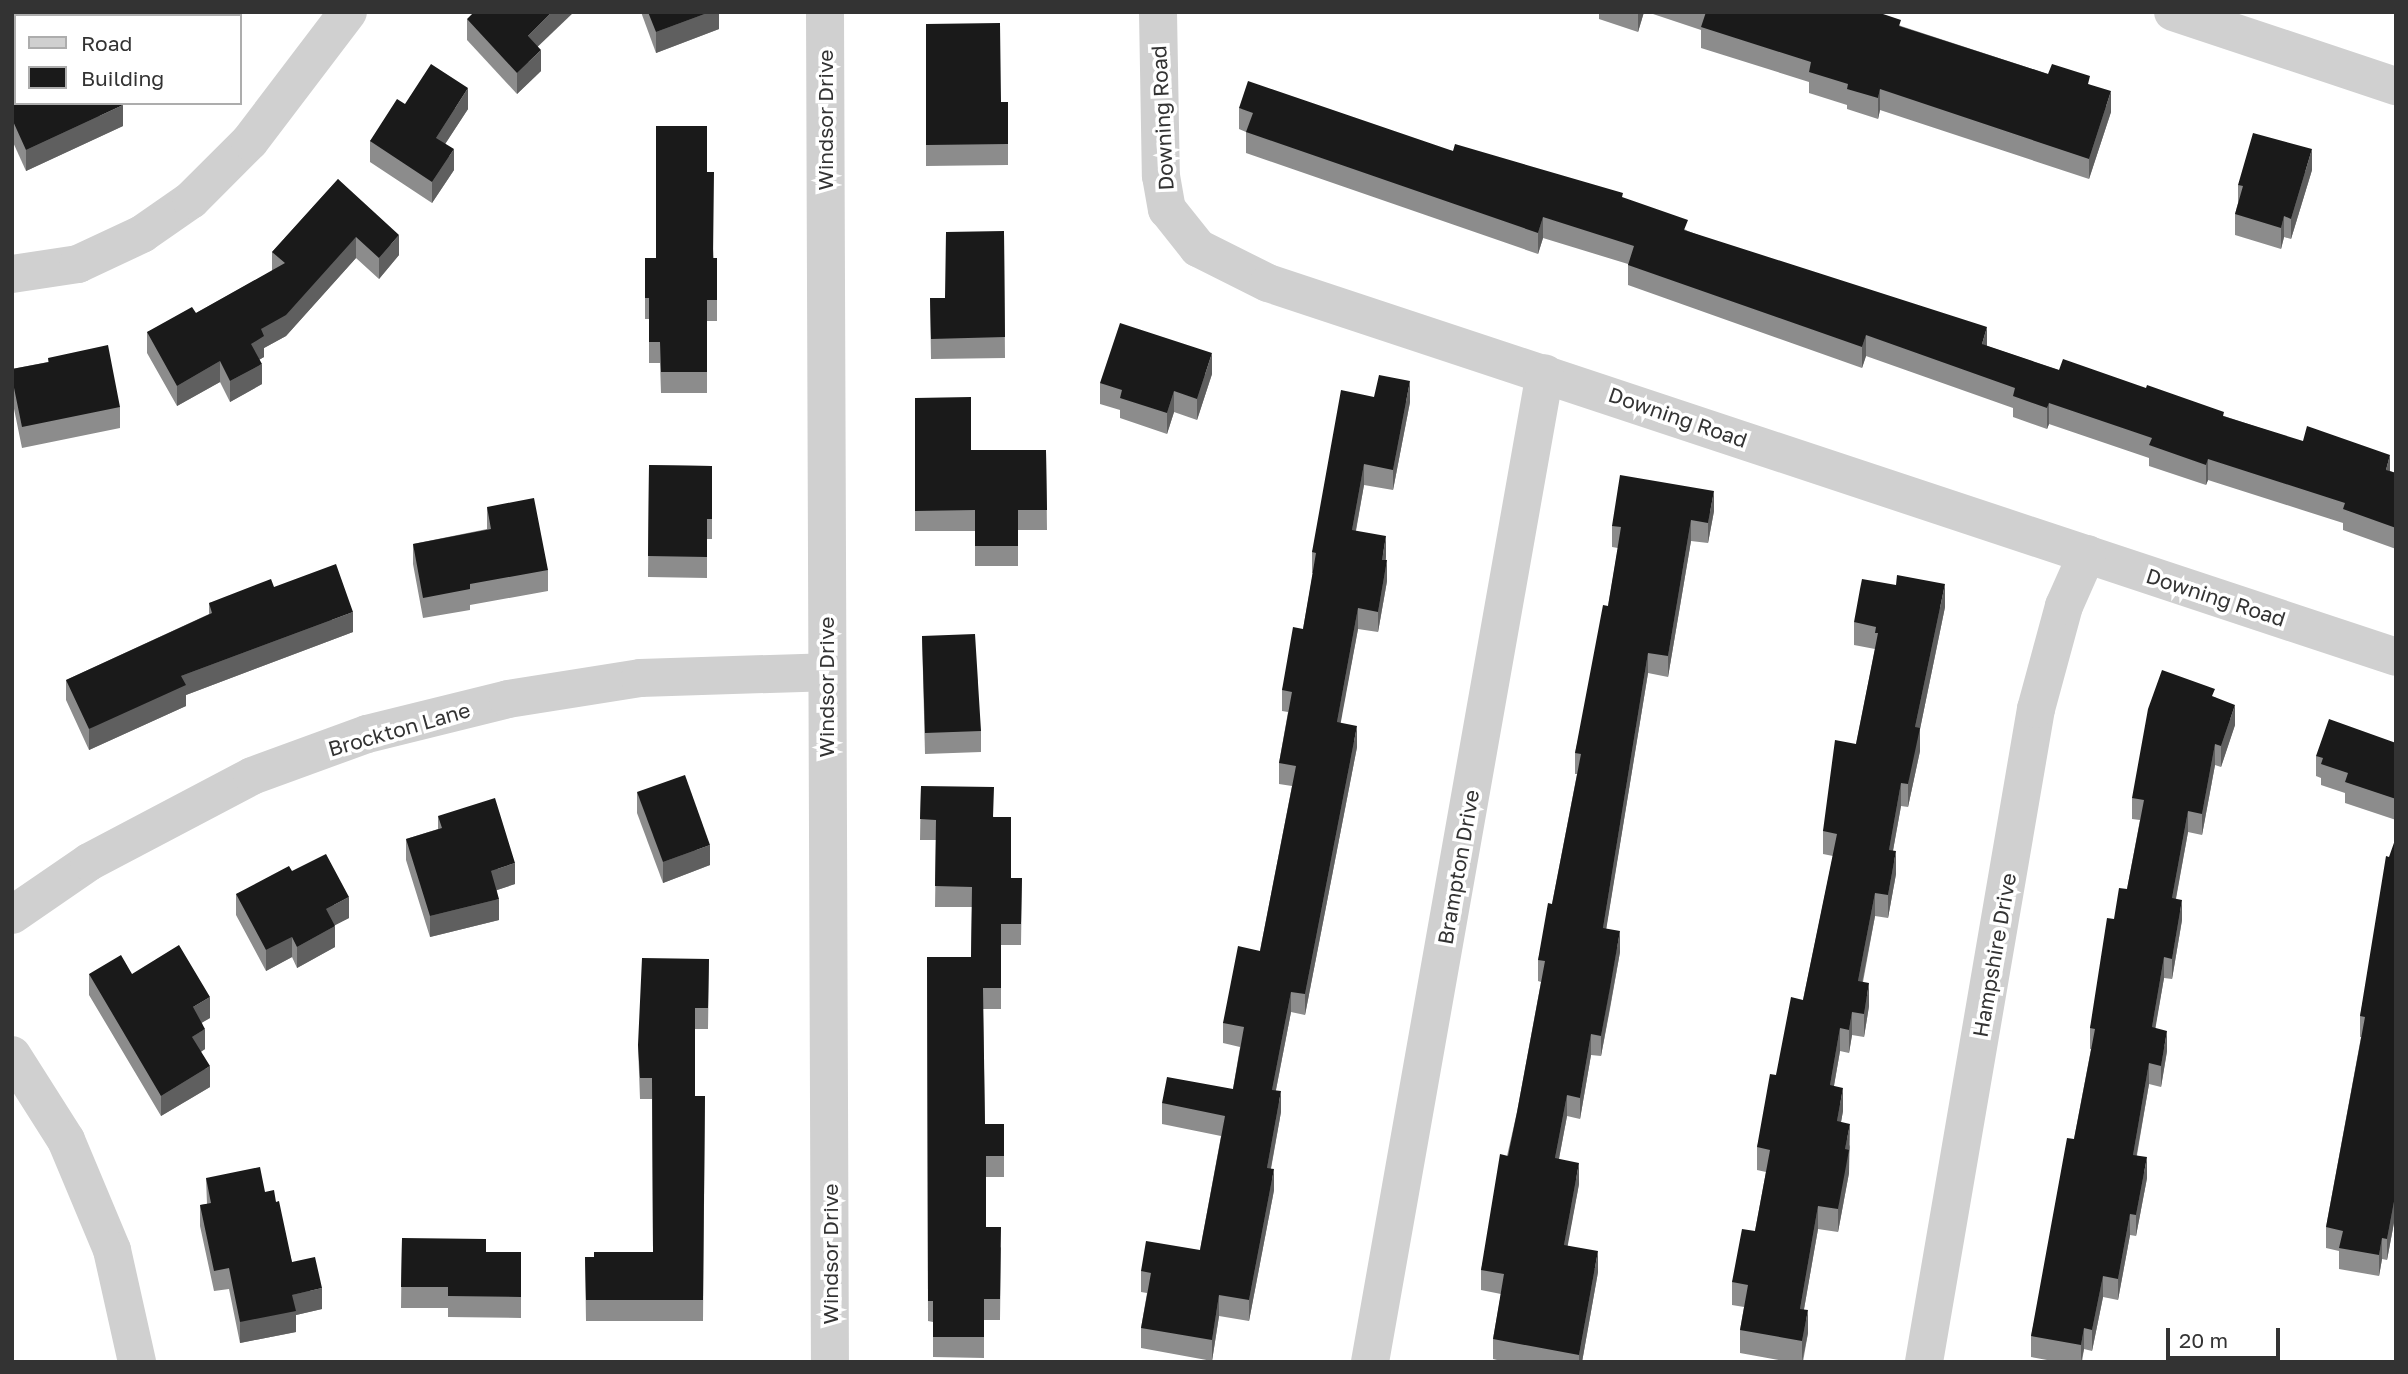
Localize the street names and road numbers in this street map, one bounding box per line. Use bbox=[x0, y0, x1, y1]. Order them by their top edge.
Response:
street label: Downing Road bbox=[1146, 45, 1178, 191]
street label: Windsor Drive bbox=[812, 50, 838, 190]
street label: Downing Road bbox=[1605, 381, 1751, 453]
street label: Downing Road bbox=[2143, 563, 2289, 631]
street label: Windsor Drive bbox=[813, 617, 839, 757]
street label: Brockton Lane bbox=[325, 697, 473, 761]
street label: Brampton Drive bbox=[1432, 788, 1484, 946]
street label: Hampshire Drive bbox=[1967, 871, 2021, 1039]
street label: Windsor Drive bbox=[817, 1184, 843, 1324]

